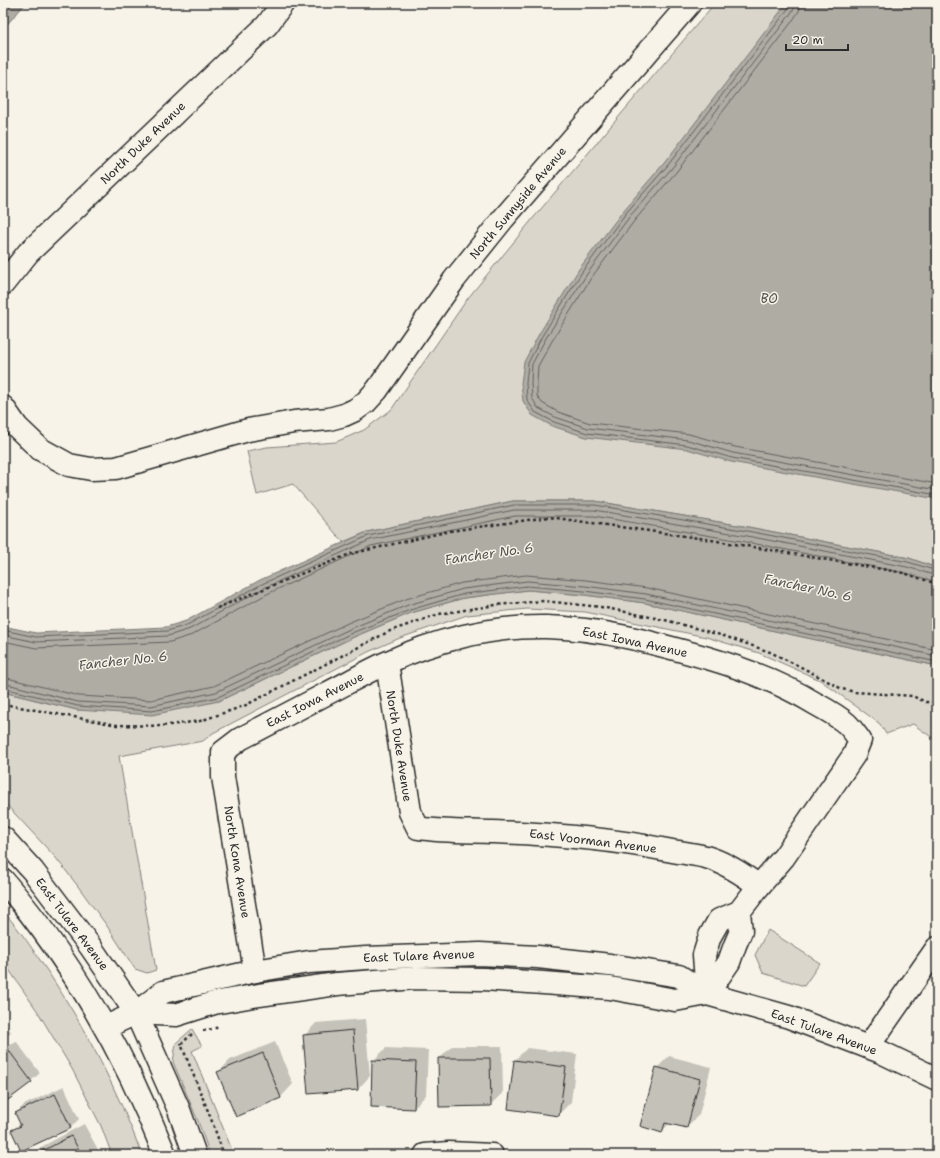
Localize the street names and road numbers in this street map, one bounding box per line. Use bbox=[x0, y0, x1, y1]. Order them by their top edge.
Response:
street label: North Duke Avenue bbox=[97, 98, 189, 188]
street label: North Sunnyside Avenue bbox=[466, 143, 570, 263]
street label: East Iowa Avenue bbox=[581, 623, 689, 661]
street label: East Iowa Avenue bbox=[264, 668, 367, 731]
street label: North Duke Avenue bbox=[382, 689, 416, 803]
street label: North Kona Avenue bbox=[220, 805, 254, 920]
street label: East Voorman Avenue bbox=[528, 825, 658, 857]
street label: East Tulare Avenue bbox=[32, 874, 112, 974]
street label: East Tulare Avenue bbox=[363, 946, 475, 966]
street label: East Tulare Avenue bbox=[769, 1005, 880, 1059]

